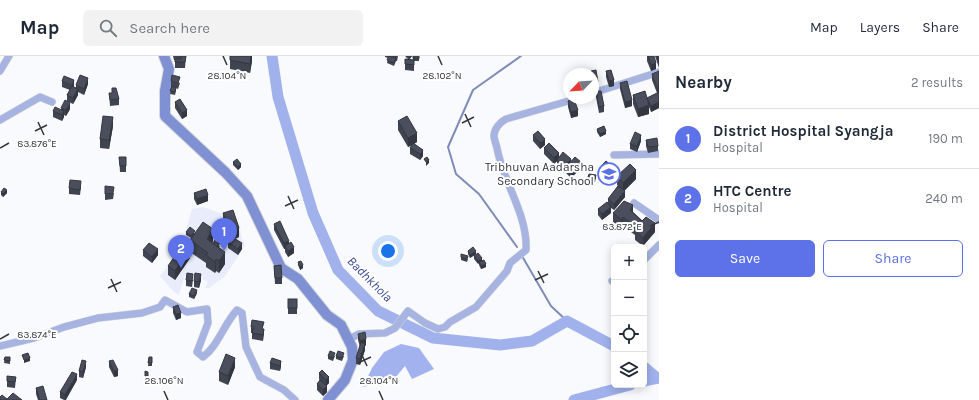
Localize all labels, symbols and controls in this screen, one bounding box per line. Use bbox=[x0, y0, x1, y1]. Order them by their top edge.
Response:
search box bbox=[83, 10, 363, 46]
text: Map bbox=[20, 17, 59, 39]
icon: search bbox=[97, 17, 119, 39]
text: Search here bbox=[129, 19, 210, 37]
text: Map bbox=[810, 19, 838, 36]
text: Layers bbox=[860, 19, 900, 36]
text: Share bbox=[922, 19, 959, 36]
north arrow bbox=[563, 68, 599, 104]
text: 28.104°N bbox=[208, 70, 246, 82]
text: 28.102°N bbox=[422, 70, 462, 82]
text: Nearby bbox=[675, 72, 732, 92]
text: 2 results bbox=[911, 75, 963, 90]
text: District Hospital Syangja bbox=[713, 122, 893, 140]
text: 1 bbox=[686, 131, 690, 146]
text: 190 m bbox=[928, 131, 963, 146]
text: 83.876°E bbox=[17, 138, 57, 150]
text: Hospital bbox=[713, 140, 763, 155]
place label: Tribhuvan Aadarsha Secondary School bbox=[485, 160, 594, 188]
school or university icon: Tribhuvan Aadarsha Secondary School bbox=[596, 161, 622, 187]
text: HTC Centre bbox=[713, 182, 791, 200]
text: 2 bbox=[684, 191, 692, 206]
text: 240 m bbox=[925, 191, 963, 206]
text: Hospital bbox=[713, 200, 763, 215]
pin: 1 bbox=[211, 218, 237, 251]
text: 83.872°E bbox=[602, 221, 642, 233]
pin: 2 bbox=[168, 235, 194, 268]
button: Save bbox=[675, 240, 815, 277]
button: Share bbox=[823, 240, 963, 277]
your location bbox=[378, 241, 398, 261]
map controls bbox=[611, 244, 647, 388]
button: + bbox=[611, 244, 647, 280]
water label: Badhkhola bbox=[344, 253, 396, 305]
button: − bbox=[611, 280, 647, 316]
button: locate bbox=[611, 316, 647, 352]
text: 83.874°E bbox=[17, 329, 57, 341]
button: layers bbox=[611, 352, 647, 388]
text: 28.106°N bbox=[145, 375, 183, 387]
text: 28.104°N bbox=[360, 375, 398, 387]

